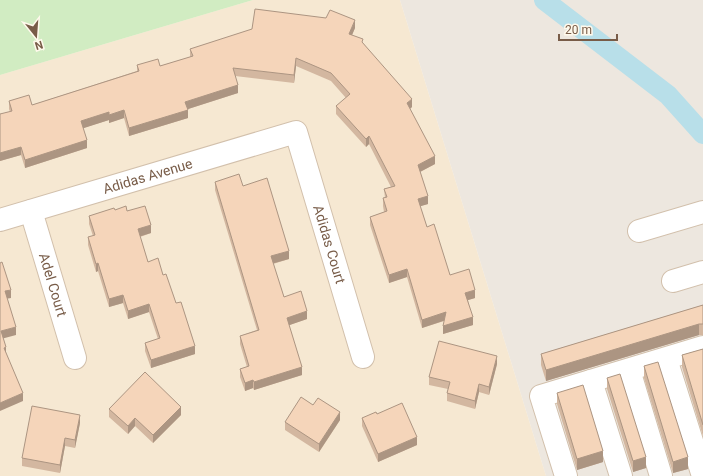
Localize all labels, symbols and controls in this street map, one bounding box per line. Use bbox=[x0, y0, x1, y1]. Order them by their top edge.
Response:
north arrow bbox=[16, 16, 56, 56]
scale bar bbox=[559, 16, 617, 42]
text: 20 m bbox=[565, 23, 592, 37]
text: N bbox=[33, 38, 44, 53]
street label: Adidas Avenue bbox=[101, 155, 194, 197]
street label: Adidas Court bbox=[310, 203, 349, 286]
street label: Adel Court bbox=[36, 251, 70, 319]

